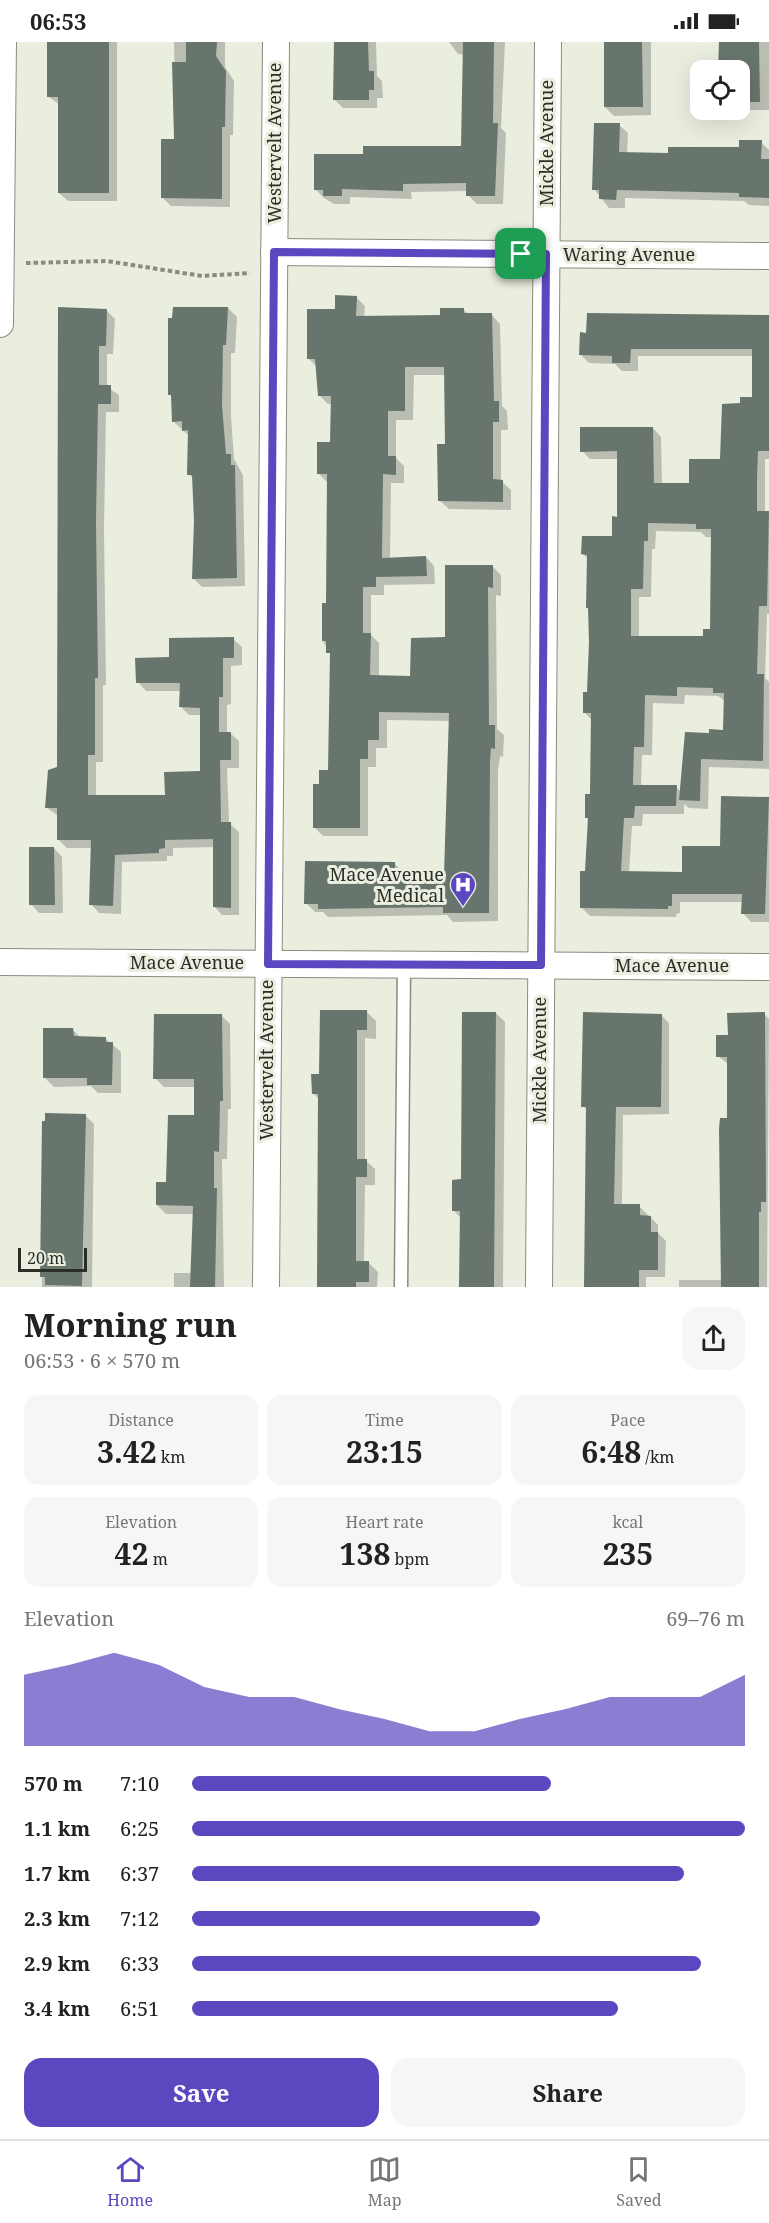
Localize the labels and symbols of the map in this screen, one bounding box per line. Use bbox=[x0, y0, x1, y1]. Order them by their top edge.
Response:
street label: Westervelt Avenue bbox=[262, 63, 286, 223]
street label: Mickle Avenue bbox=[534, 80, 558, 206]
pin bbox=[495, 228, 546, 279]
street label: Waring Avenue bbox=[563, 242, 695, 266]
place label: Mace Avenue Medical bbox=[329, 862, 444, 907]
hospital icon: Mace Avenue Medical bbox=[448, 870, 478, 908]
street label: Mace Avenue bbox=[130, 950, 244, 974]
street label: Mace Avenue bbox=[615, 953, 729, 977]
street label: Westervelt Avenue bbox=[254, 980, 278, 1140]
street label: Mickle Avenue bbox=[527, 997, 551, 1123]
scale bar bbox=[18, 1245, 87, 1272]

